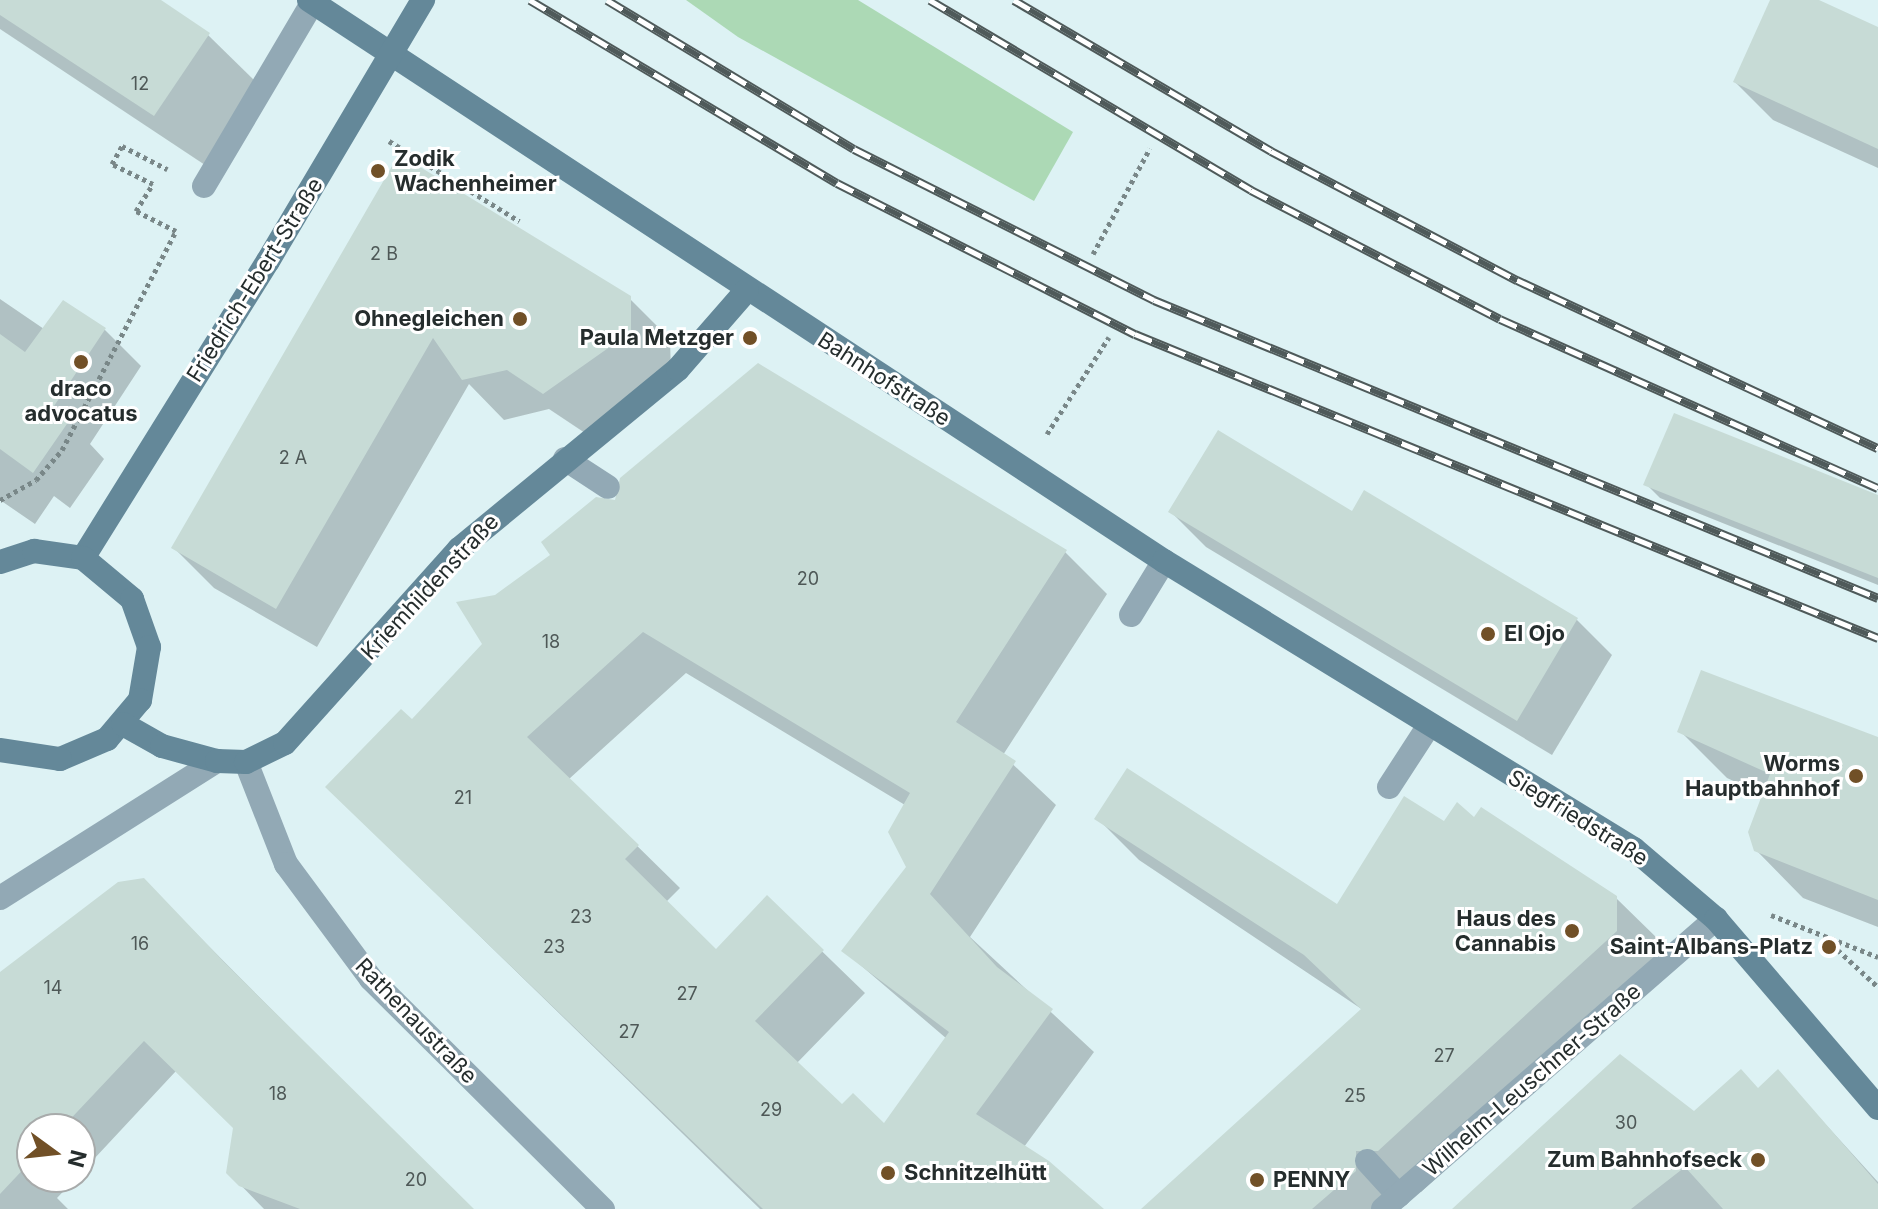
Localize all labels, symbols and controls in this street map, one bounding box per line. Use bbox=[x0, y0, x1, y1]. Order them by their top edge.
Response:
house number: 12 bbox=[131, 73, 149, 95]
place label: Zodik Wachenheimer bbox=[394, 145, 557, 196]
marker: Zodik Wachenheimer bbox=[369, 162, 387, 180]
street label: Friedrich-Ebert-Straße bbox=[181, 173, 329, 387]
house number: 2 B bbox=[370, 243, 398, 265]
place label: Ohnegleichen bbox=[354, 306, 504, 332]
marker: Ohnegleichen bbox=[511, 310, 529, 328]
place label: Paula Metzger bbox=[580, 325, 734, 351]
street label: Bahnhofstraße bbox=[813, 326, 955, 432]
marker: Paula Metzger bbox=[741, 329, 759, 347]
marker: draco advocatus bbox=[72, 353, 90, 371]
place label: draco advocatus bbox=[24, 375, 138, 426]
house number: 2 A bbox=[279, 447, 307, 469]
street label: Kriemhildenstraße bbox=[356, 509, 504, 665]
house number: 20 bbox=[797, 568, 819, 590]
place label: El Ojo bbox=[1504, 621, 1565, 647]
marker: El Ojo bbox=[1479, 625, 1497, 643]
house number: 18 bbox=[542, 631, 560, 653]
place label: Worms Hauptbahnhof bbox=[1685, 750, 1840, 802]
street label: Siegfriedstraße bbox=[1503, 764, 1653, 872]
marker: Worms Hauptbahnhof bbox=[1847, 767, 1865, 785]
house number: 21 bbox=[454, 787, 472, 809]
place label: Haus des Cannabis bbox=[1455, 905, 1556, 956]
house number: 23 bbox=[570, 906, 592, 928]
marker: Haus des Cannabis bbox=[1563, 922, 1581, 940]
house number: 16 bbox=[131, 933, 149, 955]
place label: Saint-Albans-Platz bbox=[1610, 934, 1813, 960]
house number: 23 bbox=[543, 936, 565, 958]
marker: Saint-Albans-Platz bbox=[1820, 938, 1838, 956]
street label: Rathenaustraße bbox=[350, 953, 482, 1089]
house number: 14 bbox=[44, 977, 62, 999]
street label: Wilhelm-Leuschner-Straße bbox=[1418, 978, 1646, 1182]
house number: 27 bbox=[676, 983, 698, 1005]
house number: 27 bbox=[618, 1021, 640, 1043]
house number: 27 bbox=[1433, 1045, 1455, 1067]
house number: 18 bbox=[269, 1083, 287, 1105]
house number: 25 bbox=[1344, 1085, 1366, 1107]
house number: 29 bbox=[760, 1099, 782, 1121]
house number: 30 bbox=[1615, 1112, 1637, 1134]
north arrow bbox=[16, 1113, 96, 1193]
text: N bbox=[63, 1147, 92, 1170]
place label: Zum Bahnhofseck bbox=[1547, 1147, 1742, 1173]
marker: Zum Bahnhofseck bbox=[1749, 1151, 1767, 1169]
place label: Schnitzelhütt bbox=[904, 1160, 1047, 1186]
marker: Schnitzelhütt bbox=[879, 1164, 897, 1182]
place label: PENNY bbox=[1273, 1167, 1350, 1193]
house number: 20 bbox=[405, 1169, 427, 1191]
marker: PENNY bbox=[1248, 1171, 1266, 1189]

